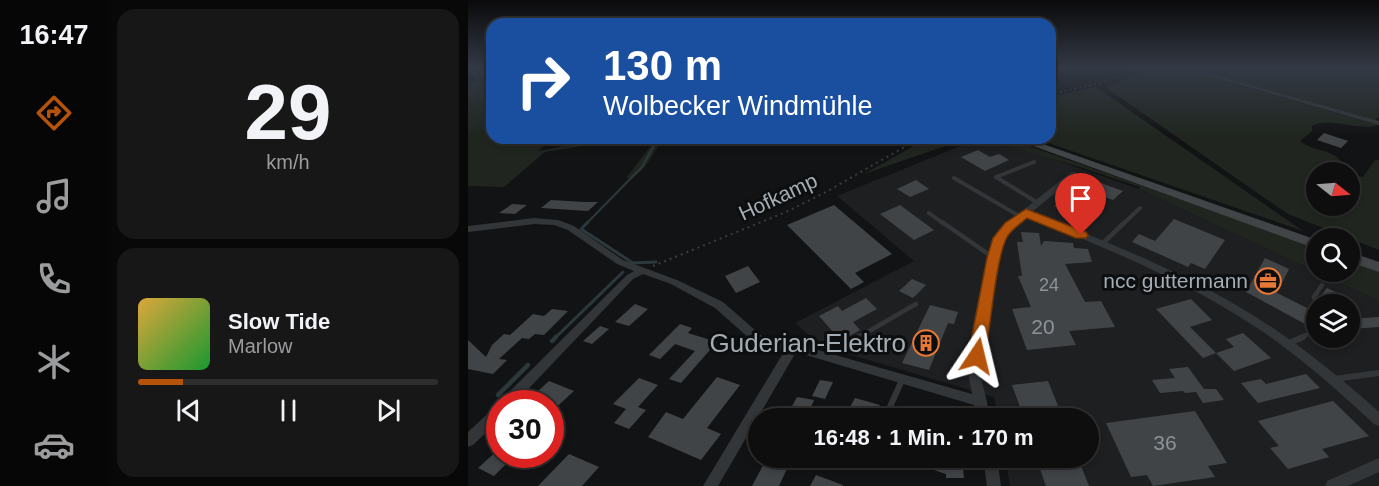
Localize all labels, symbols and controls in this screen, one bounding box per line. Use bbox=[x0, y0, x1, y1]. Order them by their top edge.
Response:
text: 16:47 bbox=[19, 20, 89, 50]
icon: right bbox=[504, 42, 582, 120]
text: 130 m bbox=[603, 42, 722, 89]
text: 29 bbox=[245, 68, 331, 156]
text: Wolbecker Windmühle bbox=[603, 91, 873, 121]
icon: directions bbox=[33, 92, 75, 134]
text: km/h bbox=[266, 151, 310, 173]
north arrow bbox=[1306, 162, 1360, 216]
map controls bbox=[1306, 162, 1360, 348]
street label: Hofkamp bbox=[735, 168, 821, 225]
pin bbox=[1055, 173, 1106, 235]
icon: music bbox=[33, 175, 75, 217]
icon: arrive bbox=[1064, 182, 1097, 215]
button: search bbox=[1306, 228, 1360, 282]
icon: phone bbox=[33, 258, 75, 300]
office icon: ncc guttermann bbox=[1253, 266, 1283, 296]
place label: ncc guttermann bbox=[1103, 269, 1248, 292]
house number: 24 bbox=[1039, 275, 1059, 295]
button: layers bbox=[1306, 294, 1360, 348]
text: Slow Tide bbox=[228, 309, 330, 334]
house number: 20 bbox=[1031, 315, 1055, 338]
position arrow bbox=[945, 324, 1009, 388]
place label: Guderian-Elektro bbox=[709, 328, 906, 358]
building icon: Guderian-Elektro bbox=[911, 328, 941, 358]
text: Marlow bbox=[228, 335, 292, 357]
icon: climate bbox=[33, 341, 75, 383]
speed limit sign: 30 bbox=[486, 390, 564, 468]
icon: previous bbox=[172, 394, 205, 427]
icon: pause bbox=[272, 394, 305, 427]
icon: next bbox=[372, 394, 405, 427]
icon: car bbox=[33, 424, 75, 466]
text: 16:48 · 1 Min. · 170 m bbox=[813, 425, 1034, 450]
house number: 36 bbox=[1153, 431, 1177, 454]

